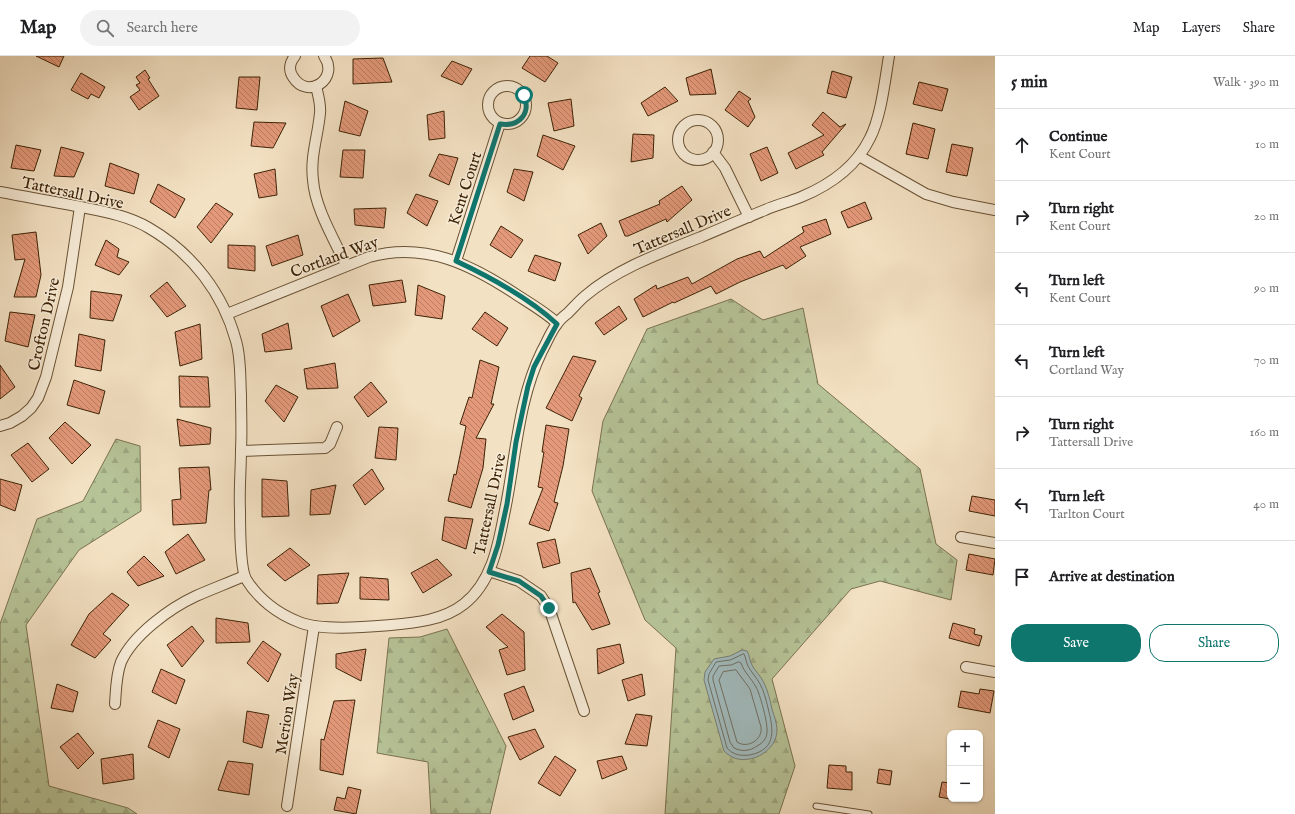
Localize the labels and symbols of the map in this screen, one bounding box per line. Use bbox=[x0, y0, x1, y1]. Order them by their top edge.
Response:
route start bbox=[515, 86, 533, 104]
street label: Kent Court bbox=[445, 149, 487, 228]
street label: Tattersall Drive bbox=[20, 173, 125, 215]
street label: Tattersall Drive bbox=[631, 201, 734, 260]
street label: Cortland Way bbox=[288, 233, 381, 283]
street label: Crofton Drive bbox=[25, 276, 65, 373]
street label: Tattersall Drive bbox=[470, 452, 512, 557]
route end bbox=[540, 599, 558, 617]
street label: Merion Way bbox=[272, 672, 304, 756]

